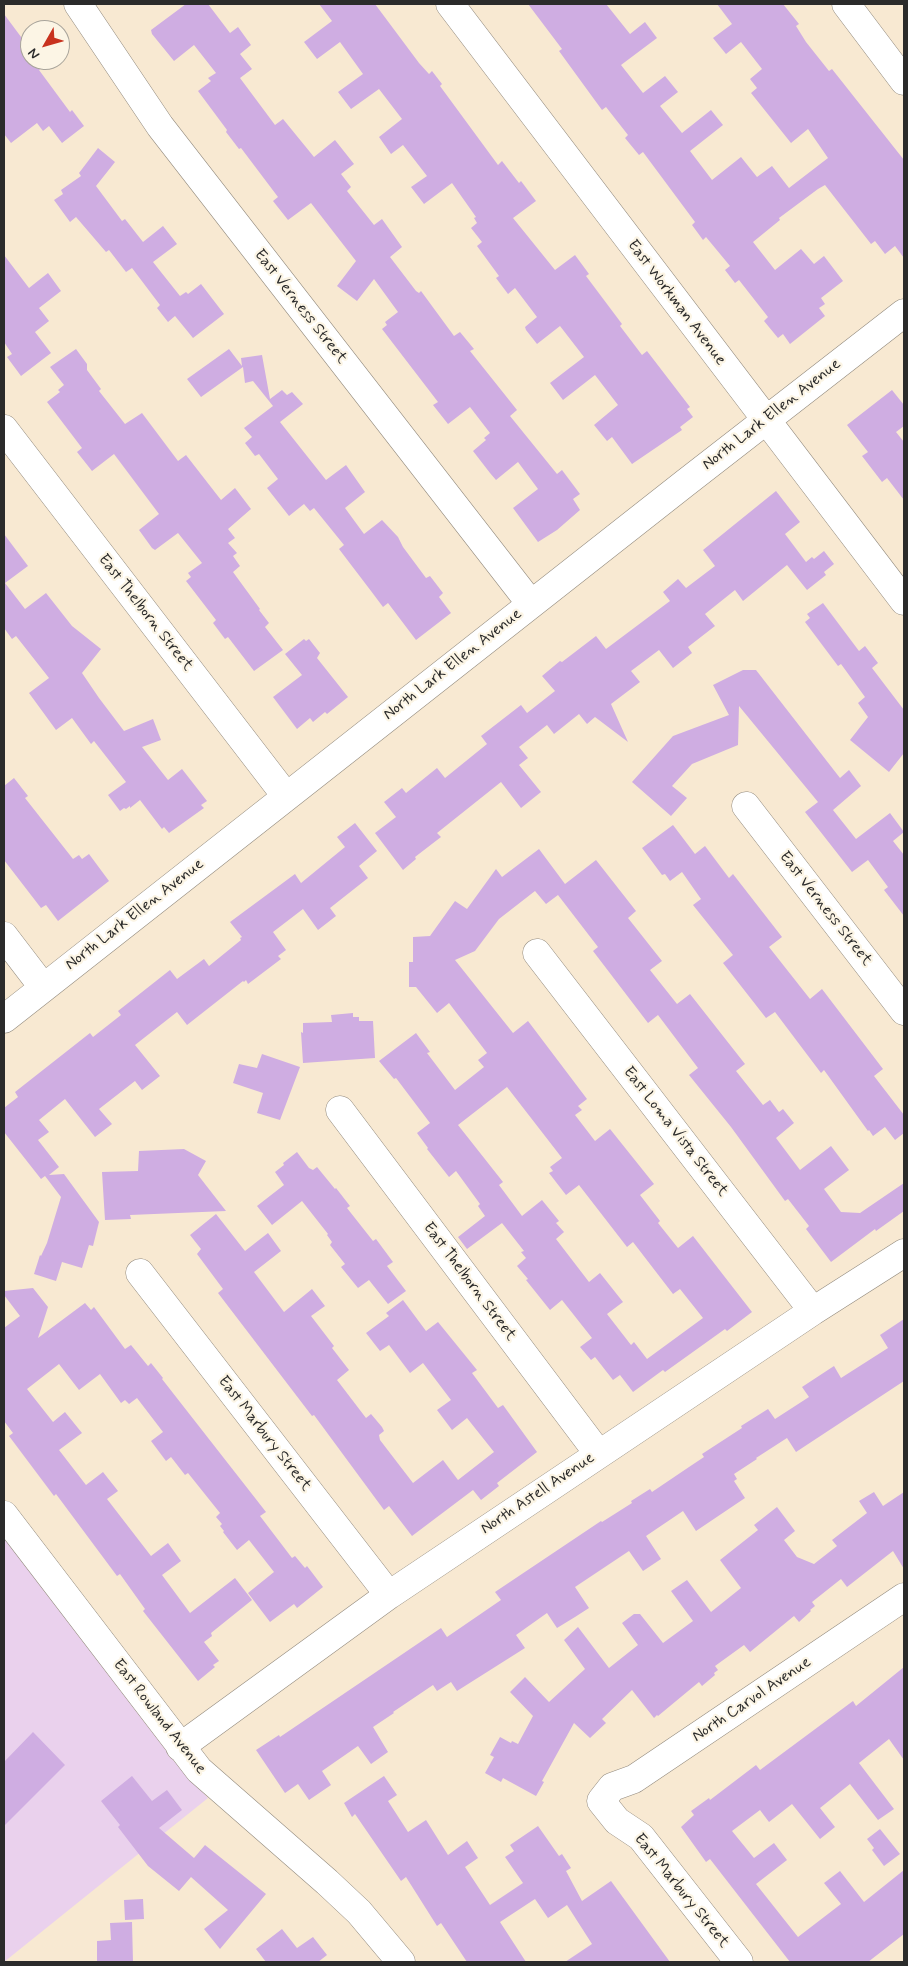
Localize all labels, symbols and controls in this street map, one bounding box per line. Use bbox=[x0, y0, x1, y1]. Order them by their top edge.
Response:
north arrow bbox=[20, 20, 70, 70]
text: N bbox=[24, 44, 44, 63]
street label: East Workman Avenue bbox=[622, 236, 730, 370]
street label: East Verness Street bbox=[249, 246, 351, 368]
street label: North Lark Ellen Avenue bbox=[699, 355, 845, 475]
street label: East Thelborn Street bbox=[93, 551, 197, 675]
street label: North Lark Ellen Avenue bbox=[380, 605, 526, 725]
street label: East Verness Street bbox=[774, 848, 876, 970]
street label: North Lark Ellen Avenue bbox=[62, 855, 208, 975]
street label: East Loma Vista Street bbox=[618, 1063, 732, 1201]
street label: East Thelborn Street bbox=[418, 1219, 520, 1345]
street label: East Marbury Street bbox=[213, 1372, 315, 1496]
street label: North Astell Avenue bbox=[477, 1449, 599, 1539]
street label: North Carvol Avenue bbox=[689, 1653, 815, 1747]
street label: East Rowland Avenue bbox=[108, 1656, 210, 1778]
street label: East Marbury Street bbox=[629, 1830, 733, 1952]

